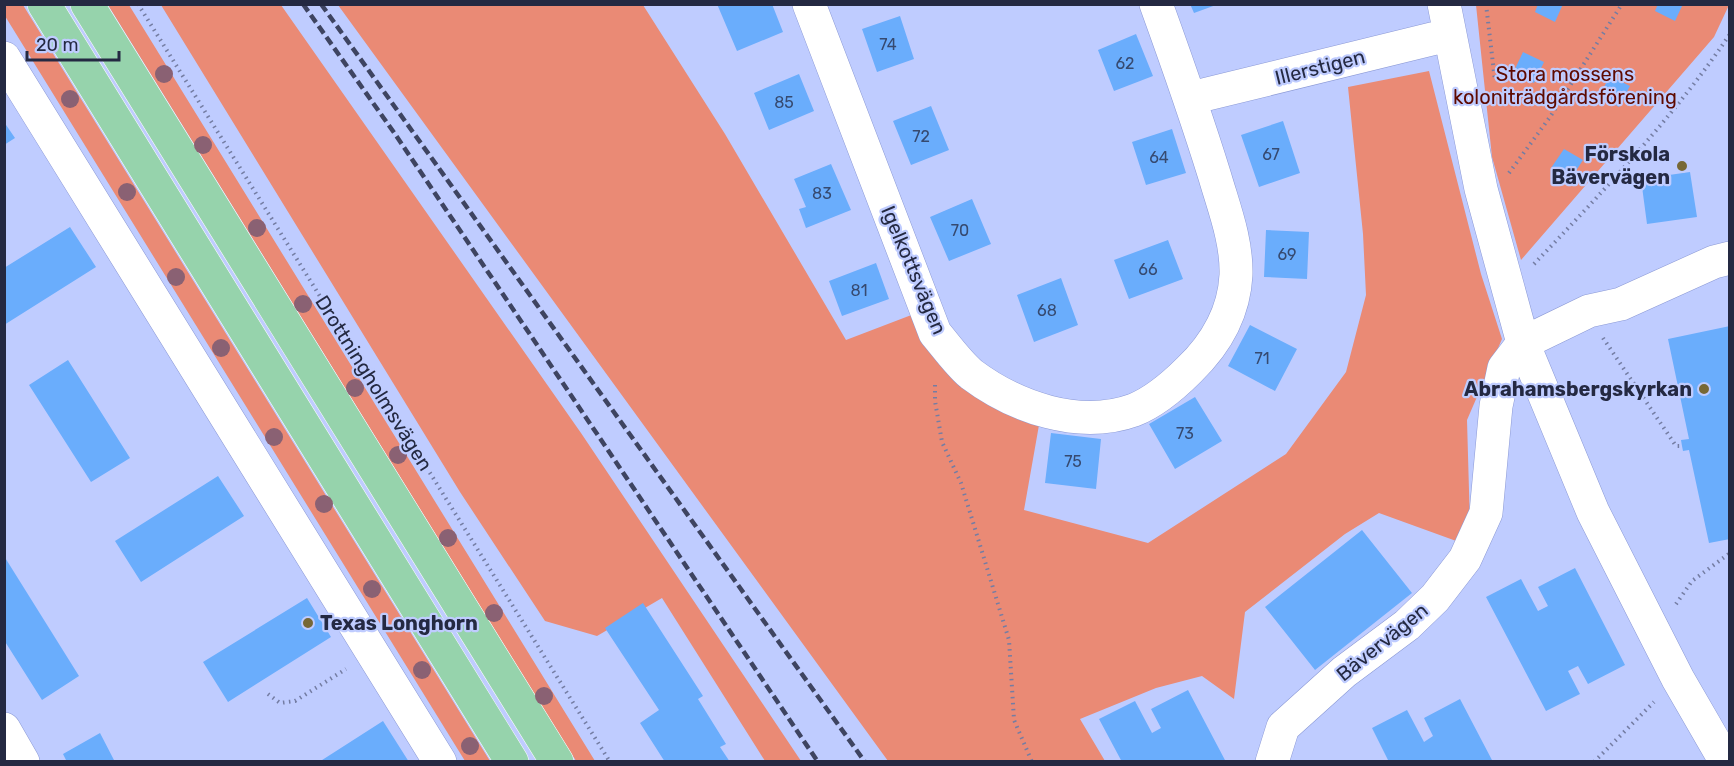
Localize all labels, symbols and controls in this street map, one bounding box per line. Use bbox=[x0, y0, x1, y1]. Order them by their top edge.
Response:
scale bar bbox=[27, 24, 118, 62]
text: 20 m bbox=[36, 34, 78, 56]
house number: 74 bbox=[879, 35, 897, 54]
street label: Illerstigen bbox=[1272, 44, 1368, 90]
house number: 62 bbox=[1115, 54, 1135, 73]
park label: Stora mossens koloniträdgårdsförening bbox=[1453, 62, 1677, 109]
house number: 85 bbox=[774, 93, 794, 112]
house number: 72 bbox=[912, 127, 930, 146]
place label: Förskola Bävervägen bbox=[1551, 142, 1670, 189]
house number: 67 bbox=[1262, 145, 1280, 164]
house number: 64 bbox=[1149, 148, 1169, 167]
marker: Förskola Bävervägen bbox=[1675, 159, 1689, 173]
house number: 83 bbox=[812, 184, 832, 203]
street label: Igelkottsvägen bbox=[876, 202, 952, 338]
house number: 70 bbox=[951, 221, 969, 240]
house number: 69 bbox=[1277, 245, 1297, 264]
house number: 66 bbox=[1138, 260, 1158, 279]
house number: 81 bbox=[850, 281, 868, 300]
street label: Drottningholmsvägen bbox=[310, 291, 438, 475]
house number: 68 bbox=[1037, 301, 1057, 320]
house number: 71 bbox=[1254, 349, 1270, 368]
place label: Abrahamsbergskyrkan bbox=[1464, 377, 1692, 401]
marker: Abrahamsbergskyrkan bbox=[1697, 382, 1711, 396]
house number: 73 bbox=[1176, 424, 1194, 443]
house number: 75 bbox=[1064, 452, 1082, 471]
street label: Bävervägen bbox=[1331, 598, 1433, 686]
place label: Texas Longhorn bbox=[320, 611, 478, 635]
marker: Texas Longhorn bbox=[301, 616, 315, 630]

